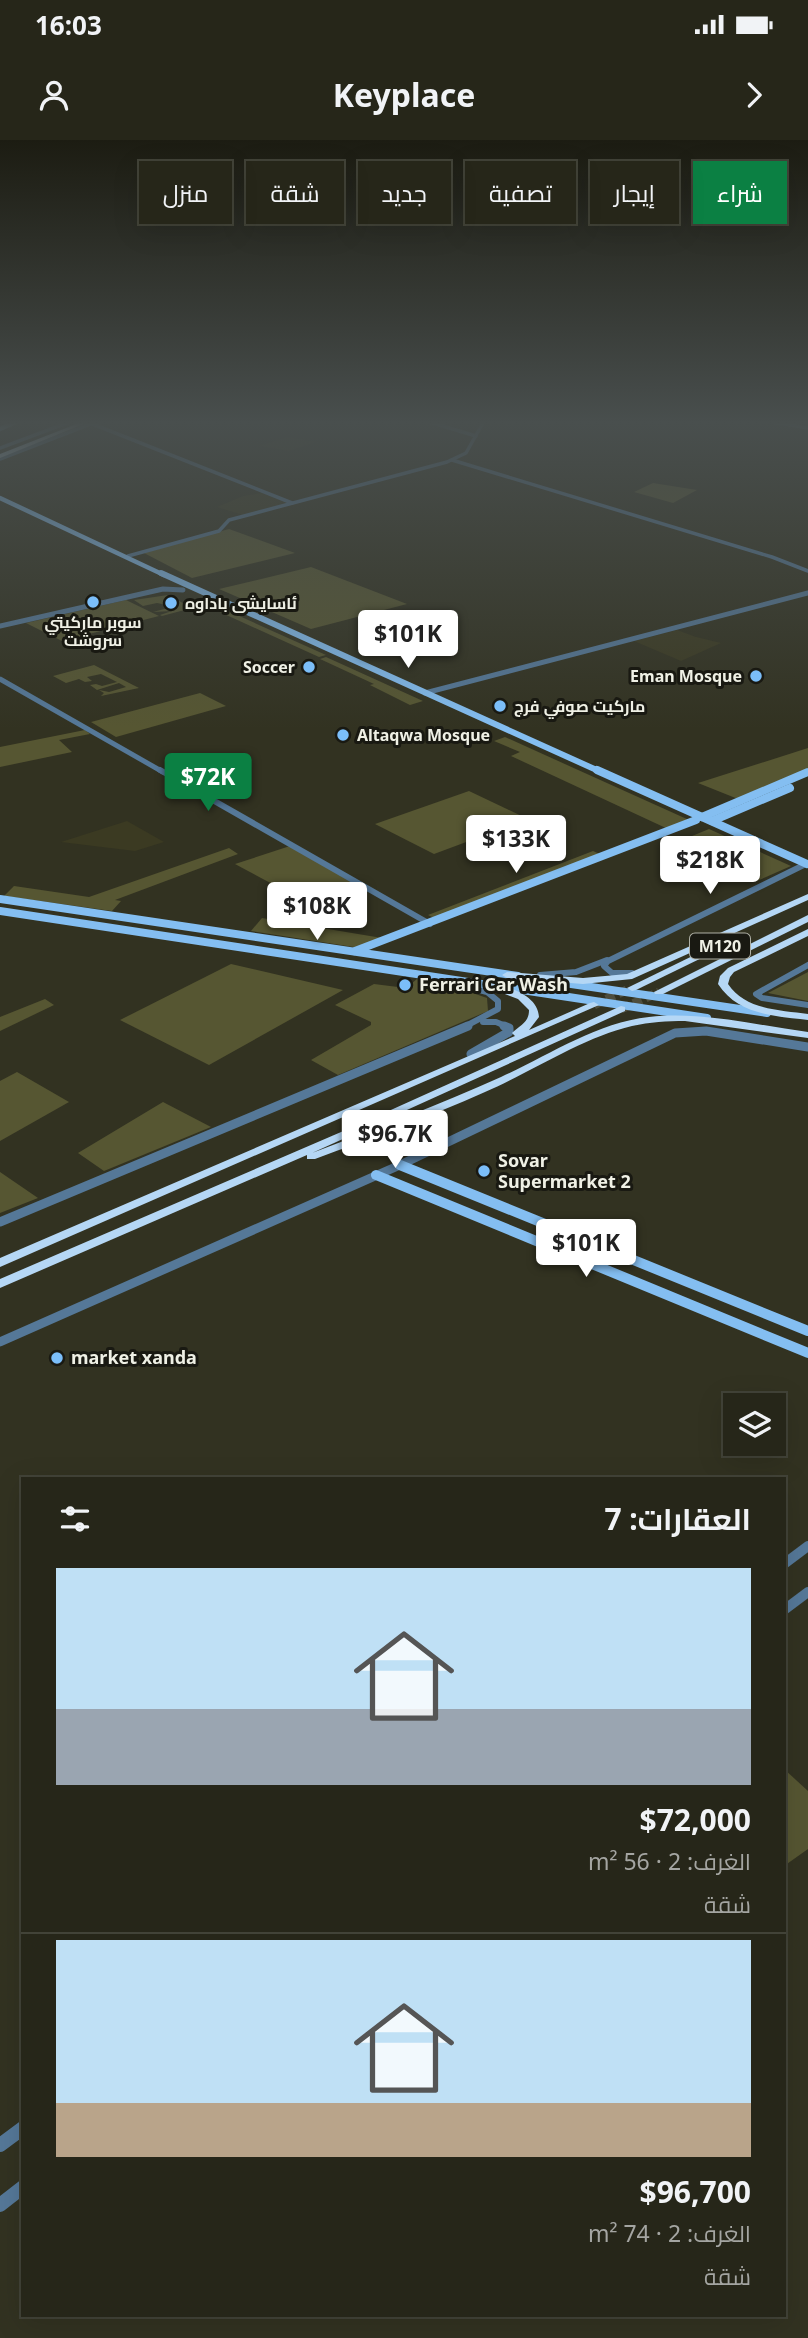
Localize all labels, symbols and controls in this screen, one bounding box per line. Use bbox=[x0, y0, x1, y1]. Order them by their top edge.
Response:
text: 16:03 bbox=[35, 7, 102, 43]
text: Keyplace bbox=[333, 73, 475, 116]
icon: person bbox=[35, 76, 73, 114]
icon: forward bbox=[735, 76, 773, 114]
chip: منزل bbox=[139, 161, 232, 224]
chip: شقة bbox=[246, 161, 344, 224]
chip: جديد bbox=[358, 161, 451, 224]
chip: تصفية bbox=[465, 161, 576, 224]
chip: إيجار bbox=[590, 161, 679, 224]
chip: شراء bbox=[693, 161, 787, 224]
place label: ئاسايشى باداوه bbox=[185, 592, 297, 614]
marker: سوبر ماركيتي سروشت bbox=[85, 594, 101, 610]
marker: ئاسايشى باداوه bbox=[163, 595, 179, 611]
pin: $101K bbox=[359, 610, 457, 670]
place label: سوبر ماركيتي سروشت bbox=[44, 611, 142, 651]
text: $101K bbox=[374, 617, 442, 649]
place label: Soccer bbox=[243, 656, 295, 678]
marker: Soccer bbox=[301, 659, 317, 675]
place label: Eman Mosque bbox=[630, 665, 742, 687]
marker: Eman Mosque bbox=[748, 668, 764, 684]
place label: ماركيت صوفي فرج bbox=[514, 695, 645, 719]
marker: ماركيت صوفي فرج bbox=[492, 698, 508, 714]
place label: Altaqwa Mosque bbox=[357, 724, 490, 746]
marker: Altaqwa Mosque bbox=[335, 727, 351, 743]
pin: $72K bbox=[167, 754, 249, 813]
text: $72K bbox=[181, 760, 235, 792]
pin: $133K bbox=[467, 816, 565, 875]
text: $133K bbox=[482, 822, 550, 854]
pin: $218K bbox=[661, 836, 759, 896]
text: $218K bbox=[676, 843, 744, 875]
pin: $108K bbox=[268, 882, 366, 942]
text: $108K bbox=[283, 889, 351, 921]
road number: M120 bbox=[690, 933, 750, 958]
place label: Ferrari Car Wash bbox=[419, 972, 568, 996]
marker: Ferrari Car Wash bbox=[397, 977, 413, 993]
pin: $96.7K bbox=[338, 1110, 452, 1170]
text: $96.7K bbox=[358, 1117, 432, 1149]
place label: Sovar Supermarket 2 bbox=[498, 1148, 631, 1193]
marker: Sovar Supermarket 2 bbox=[476, 1163, 492, 1179]
pin: $101K bbox=[537, 1220, 635, 1279]
text: $101K bbox=[552, 1226, 620, 1258]
place label: market xanda bbox=[71, 1345, 197, 1369]
marker: market xanda bbox=[49, 1350, 65, 1366]
map controls bbox=[723, 1393, 786, 1456]
button: layers bbox=[723, 1393, 786, 1456]
text: العقارات: 7 bbox=[604, 1498, 751, 1539]
icon: filters bbox=[56, 1500, 94, 1538]
icon: home bbox=[341, 1613, 467, 1739]
text: $72,000 bbox=[639, 1799, 751, 1840]
text: الغرف: 2 · 56 m² bbox=[588, 1845, 751, 1877]
text: شقة bbox=[704, 1888, 751, 1920]
icon: home bbox=[341, 1985, 467, 2111]
text: $96,700 bbox=[639, 2171, 751, 2212]
text: الغرف: 2 · 74 m² bbox=[588, 2217, 751, 2249]
text: شقة bbox=[704, 2260, 751, 2292]

